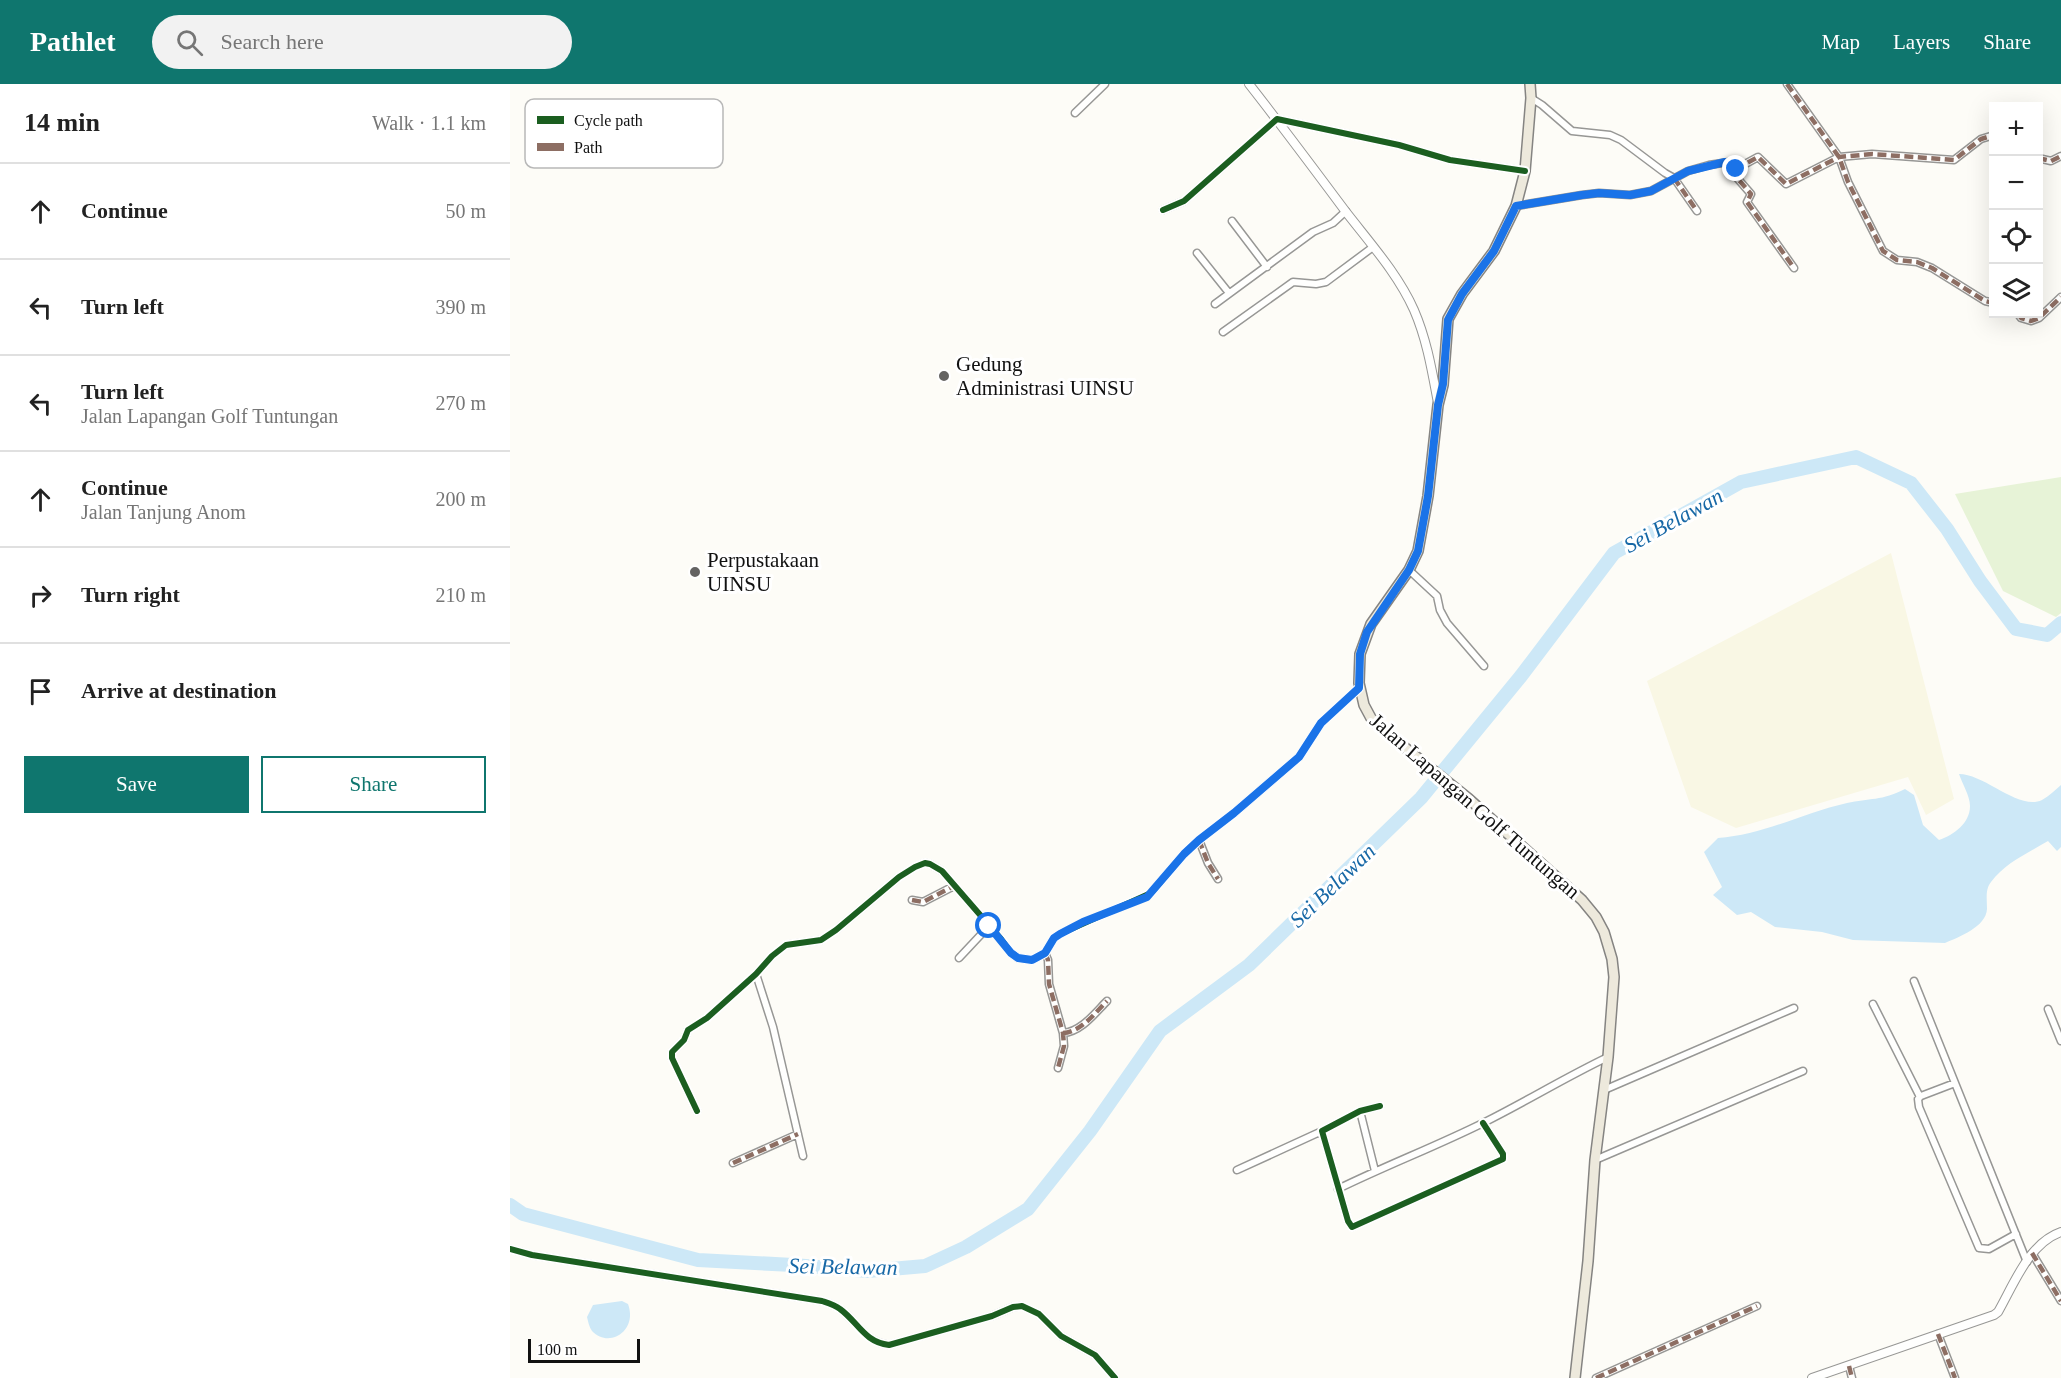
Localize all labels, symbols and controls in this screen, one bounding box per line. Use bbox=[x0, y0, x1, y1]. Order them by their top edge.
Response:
search box bbox=[152, 15, 572, 69]
text: Pathlet bbox=[30, 26, 116, 57]
icon: search bbox=[173, 26, 206, 59]
text: Search here bbox=[221, 29, 324, 54]
text: Map bbox=[1822, 30, 1860, 54]
text: Layers bbox=[1893, 30, 1950, 54]
text: Share bbox=[1983, 30, 2031, 54]
legend bbox=[525, 99, 723, 168]
map controls bbox=[1989, 102, 2043, 318]
button: + bbox=[1989, 102, 2043, 156]
text: 14 min bbox=[24, 108, 100, 137]
text: Walk · 1.1 km bbox=[372, 112, 486, 134]
text: Cycle path bbox=[574, 112, 643, 130]
text: Path bbox=[574, 139, 602, 156]
route end bbox=[1722, 155, 1748, 181]
button: − bbox=[1989, 156, 2043, 210]
icon: ahead bbox=[24, 195, 57, 228]
text: Continue bbox=[81, 198, 168, 223]
text: 50 m bbox=[445, 200, 486, 222]
button: locate bbox=[1989, 210, 2043, 264]
button: layers bbox=[1989, 264, 2043, 318]
icon: left bbox=[24, 291, 57, 324]
text: Turn left bbox=[81, 294, 164, 319]
text: 390 m bbox=[435, 296, 486, 318]
place label: Gedung Administrasi UINSU bbox=[956, 352, 1134, 400]
marker: Gedung Administrasi UINSU bbox=[937, 369, 951, 383]
text: Turn left bbox=[81, 379, 164, 404]
icon: left bbox=[24, 387, 57, 420]
text: 270 m bbox=[435, 392, 486, 414]
text: Jalan Lapangan Golf Tuntungan bbox=[81, 405, 338, 427]
text: Continue bbox=[81, 475, 168, 500]
icon: ahead bbox=[24, 483, 57, 516]
water label: Sei Belawan bbox=[1619, 483, 1727, 558]
text: 200 m bbox=[435, 488, 486, 510]
text: Jalan Tanjung Anom bbox=[81, 501, 246, 523]
place label: Perpustakaan UINSU bbox=[707, 548, 819, 596]
marker: Perpustakaan UINSU bbox=[688, 565, 702, 579]
icon: right bbox=[24, 579, 57, 612]
text: Turn right bbox=[81, 582, 180, 607]
text: 210 m bbox=[435, 584, 486, 606]
icon: arrive bbox=[24, 675, 57, 708]
text: Arrive at destination bbox=[81, 678, 277, 703]
street label: Jalan Lapangan Golf Tuntungan bbox=[1365, 708, 1585, 904]
button: Save bbox=[24, 756, 249, 813]
button: Share bbox=[261, 756, 486, 813]
water label: Sei Belawan bbox=[1284, 838, 1380, 932]
route start bbox=[975, 912, 1001, 938]
water label: Sei Belawan bbox=[788, 1253, 898, 1280]
scale bar bbox=[528, 1336, 640, 1364]
text: 100 m bbox=[537, 1341, 577, 1358]

